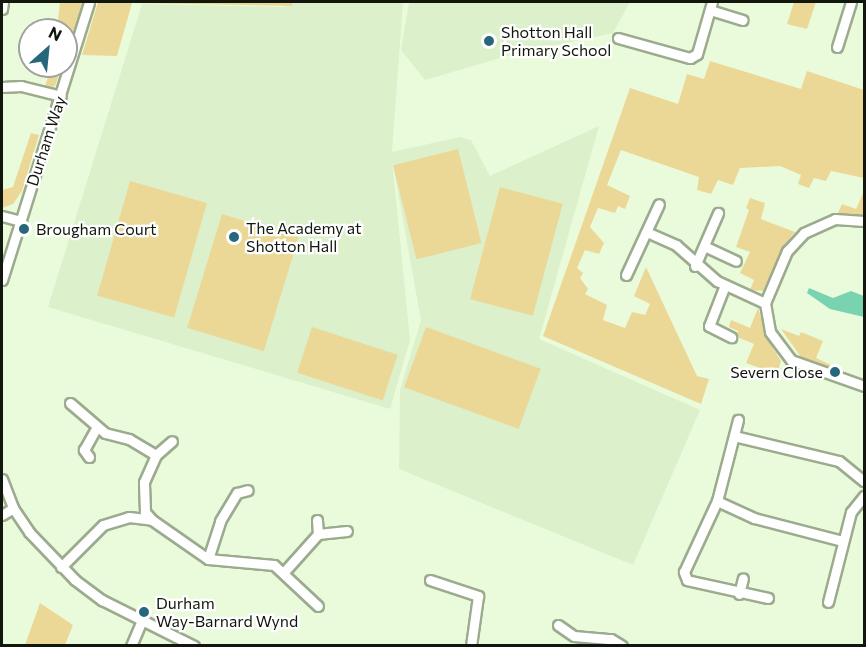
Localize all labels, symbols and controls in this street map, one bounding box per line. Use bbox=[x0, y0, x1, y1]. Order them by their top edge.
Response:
north arrow bbox=[18, 18, 78, 78]
text: N bbox=[46, 22, 65, 44]
place label: Shotton Hall Primary School bbox=[501, 22, 611, 60]
marker: Shotton Hall Primary School bbox=[482, 34, 496, 48]
street label: Durham Way bbox=[22, 94, 70, 188]
place label: The Academy at Shotton Hall bbox=[246, 218, 362, 256]
place label: Brougham Court bbox=[36, 219, 157, 239]
marker: Brougham Court bbox=[17, 222, 31, 236]
marker: The Academy at Shotton Hall bbox=[227, 230, 241, 244]
place label: Severn Close bbox=[730, 362, 823, 382]
marker: Severn Close bbox=[828, 365, 842, 379]
place label: Durham Way-Barnard Wynd bbox=[156, 593, 298, 631]
marker: Durham Way-Barnard Wynd bbox=[137, 605, 151, 619]

